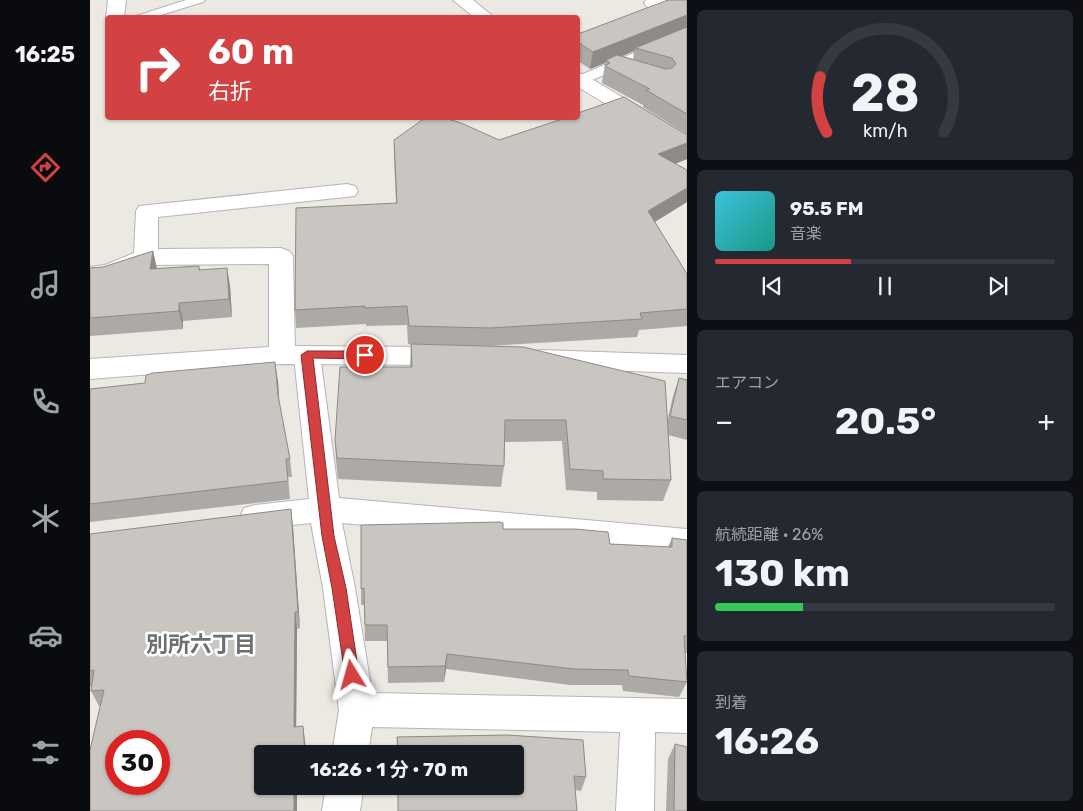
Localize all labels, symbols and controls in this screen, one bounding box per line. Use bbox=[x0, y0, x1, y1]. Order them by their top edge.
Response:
text: 60 m bbox=[208, 31, 294, 73]
icon: right bbox=[125, 35, 190, 100]
text: 16:25 bbox=[15, 41, 75, 68]
text: 28 bbox=[850, 62, 920, 124]
text: 右折 bbox=[208, 78, 252, 105]
text: km/h bbox=[863, 120, 907, 141]
icon: directions bbox=[28, 150, 63, 185]
text: 95.5 FM bbox=[790, 197, 864, 220]
text: 音楽 bbox=[790, 224, 822, 243]
icon: music bbox=[28, 267, 63, 302]
icon: previous bbox=[758, 272, 786, 300]
icon: pause bbox=[871, 272, 899, 300]
icon: next bbox=[984, 272, 1012, 300]
pin bbox=[344, 334, 386, 376]
icon: arrive bbox=[351, 341, 379, 369]
text: エアコン bbox=[715, 373, 779, 392]
icon: phone bbox=[28, 384, 63, 419]
text: 20.5° bbox=[835, 398, 936, 444]
text: − bbox=[715, 405, 733, 438]
text: + bbox=[1038, 405, 1055, 438]
icon: climate bbox=[28, 501, 63, 536]
text: 航続距離 · 26% bbox=[715, 525, 823, 544]
text: 130 km bbox=[715, 550, 850, 596]
icon: car bbox=[28, 618, 63, 653]
district label: 別所六丁目 bbox=[146, 631, 256, 658]
position arrow bbox=[325, 648, 377, 700]
text: 到着 bbox=[715, 693, 747, 712]
text: 16:26 bbox=[715, 718, 819, 764]
speed limit sign: 30 bbox=[105, 730, 170, 795]
icon: filters bbox=[28, 735, 63, 770]
text: 16:26 · 1 分 · 70 m bbox=[310, 758, 468, 781]

